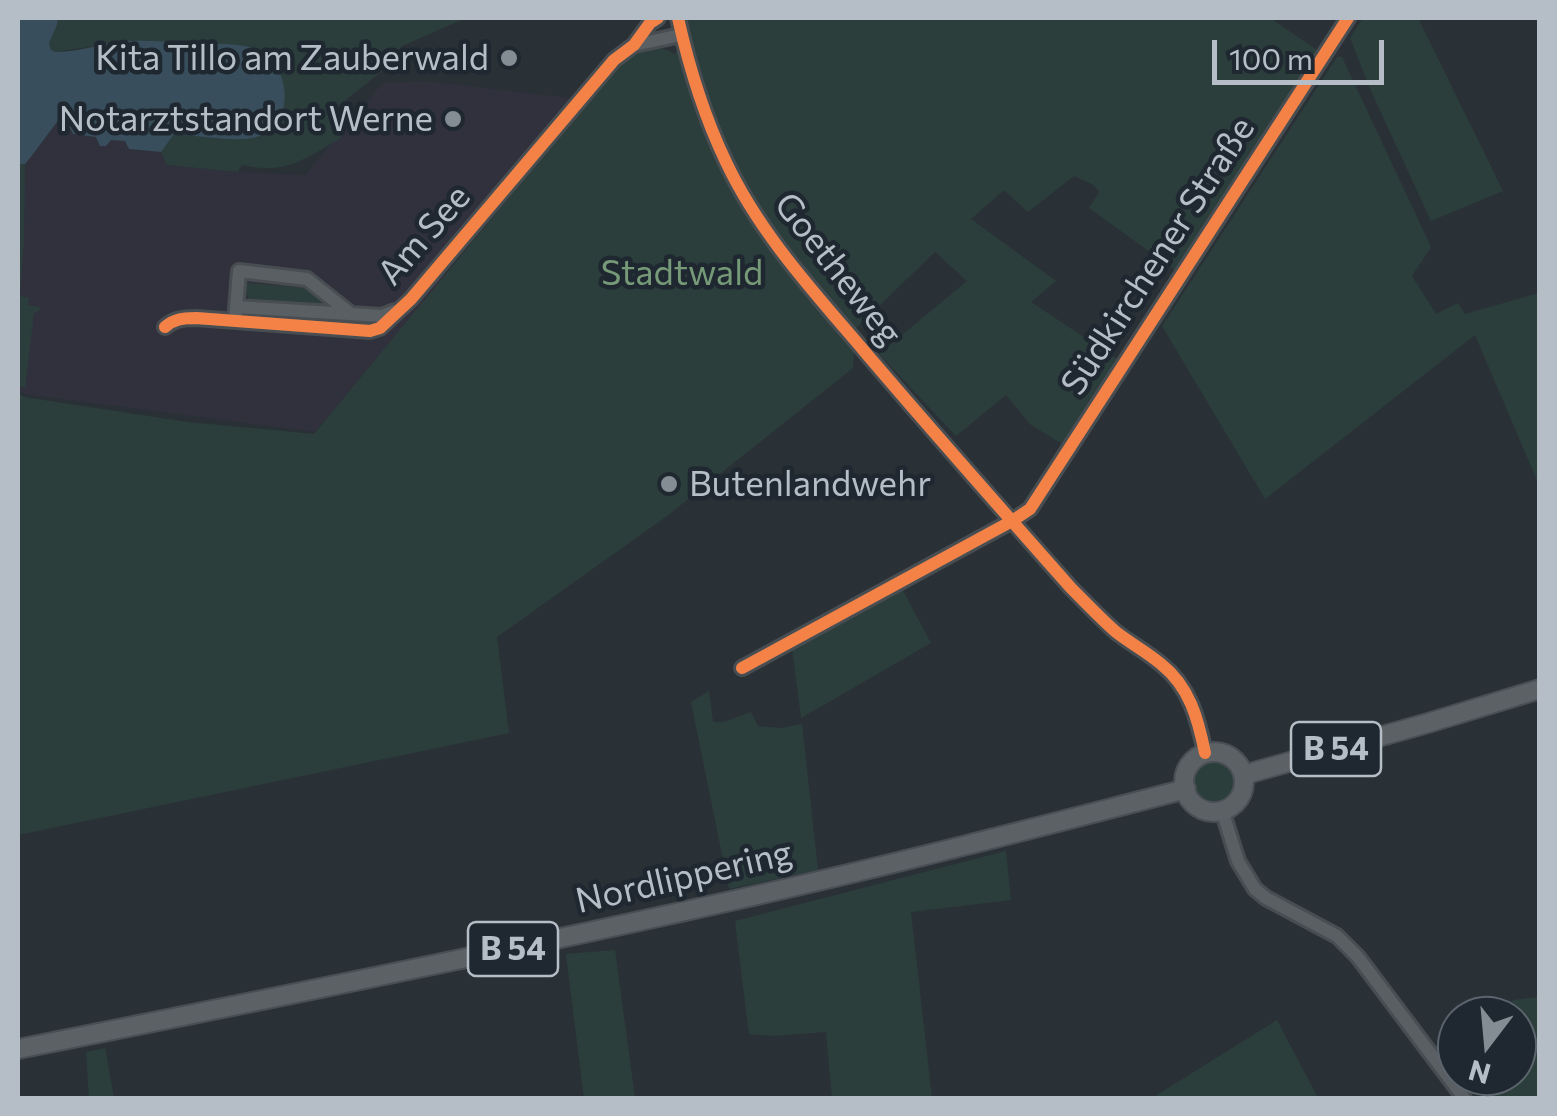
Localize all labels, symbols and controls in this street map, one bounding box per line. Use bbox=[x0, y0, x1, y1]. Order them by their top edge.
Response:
scale bar bbox=[1217, 20, 1390, 82]
place label: Kita Tillo am Zauberwald bbox=[95, 37, 489, 79]
text: 100 m bbox=[1229, 39, 1313, 76]
marker: Kita Tillo am Zauberwald bbox=[498, 47, 520, 69]
place label: Notarztstandort Werne bbox=[59, 98, 433, 140]
marker: Notarztstandort Werne bbox=[442, 108, 464, 130]
street label: Südkirchener Straße bbox=[1052, 109, 1264, 403]
street label: Am See bbox=[369, 176, 479, 294]
street label: Goetheweg bbox=[765, 184, 911, 354]
park label: Stadtwald bbox=[601, 252, 763, 294]
place label: Butenlandwehr bbox=[689, 463, 931, 505]
marker: Butenlandwehr bbox=[658, 473, 680, 495]
road number: B 54 bbox=[1291, 722, 1381, 776]
street label: Nordlippering bbox=[572, 832, 796, 922]
road number: B 54 bbox=[468, 922, 558, 976]
north arrow bbox=[1437, 996, 1537, 1096]
text: N bbox=[1465, 1054, 1494, 1092]

